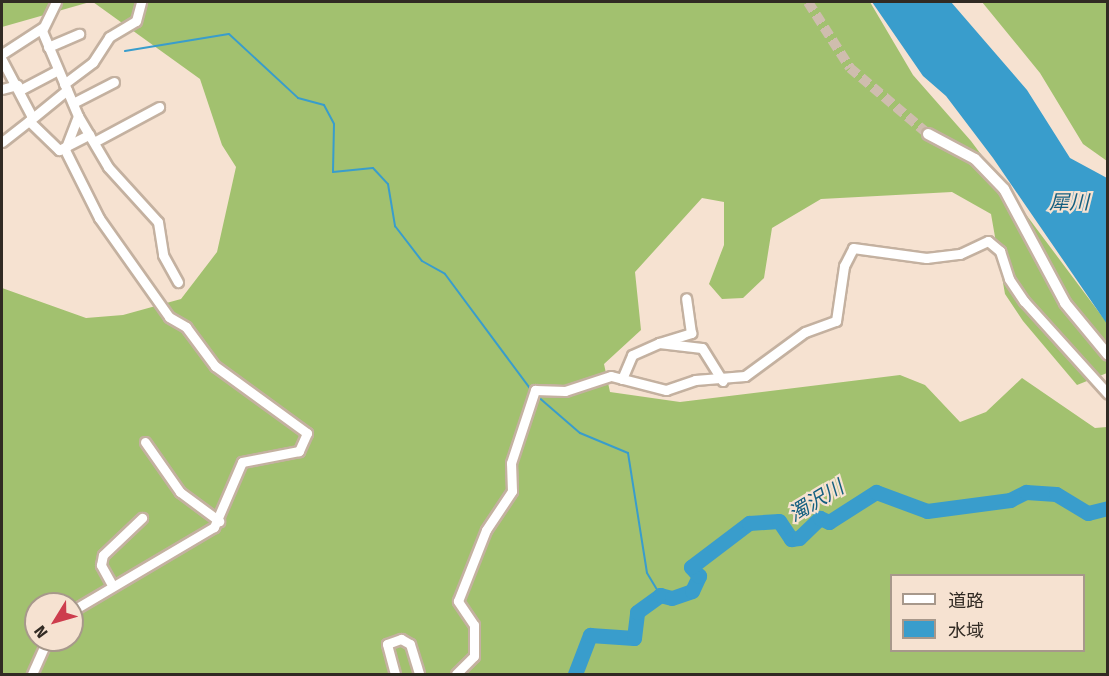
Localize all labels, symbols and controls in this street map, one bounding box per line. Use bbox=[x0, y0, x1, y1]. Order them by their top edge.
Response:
water label: 犀川 bbox=[1049, 190, 1089, 214]
water label: 濁沢川 bbox=[784, 475, 848, 527]
legend bbox=[890, 574, 1085, 652]
text: 道路 bbox=[948, 590, 984, 612]
north arrow bbox=[24, 592, 84, 652]
text: 水域 bbox=[948, 620, 984, 642]
text: N bbox=[30, 622, 52, 642]

